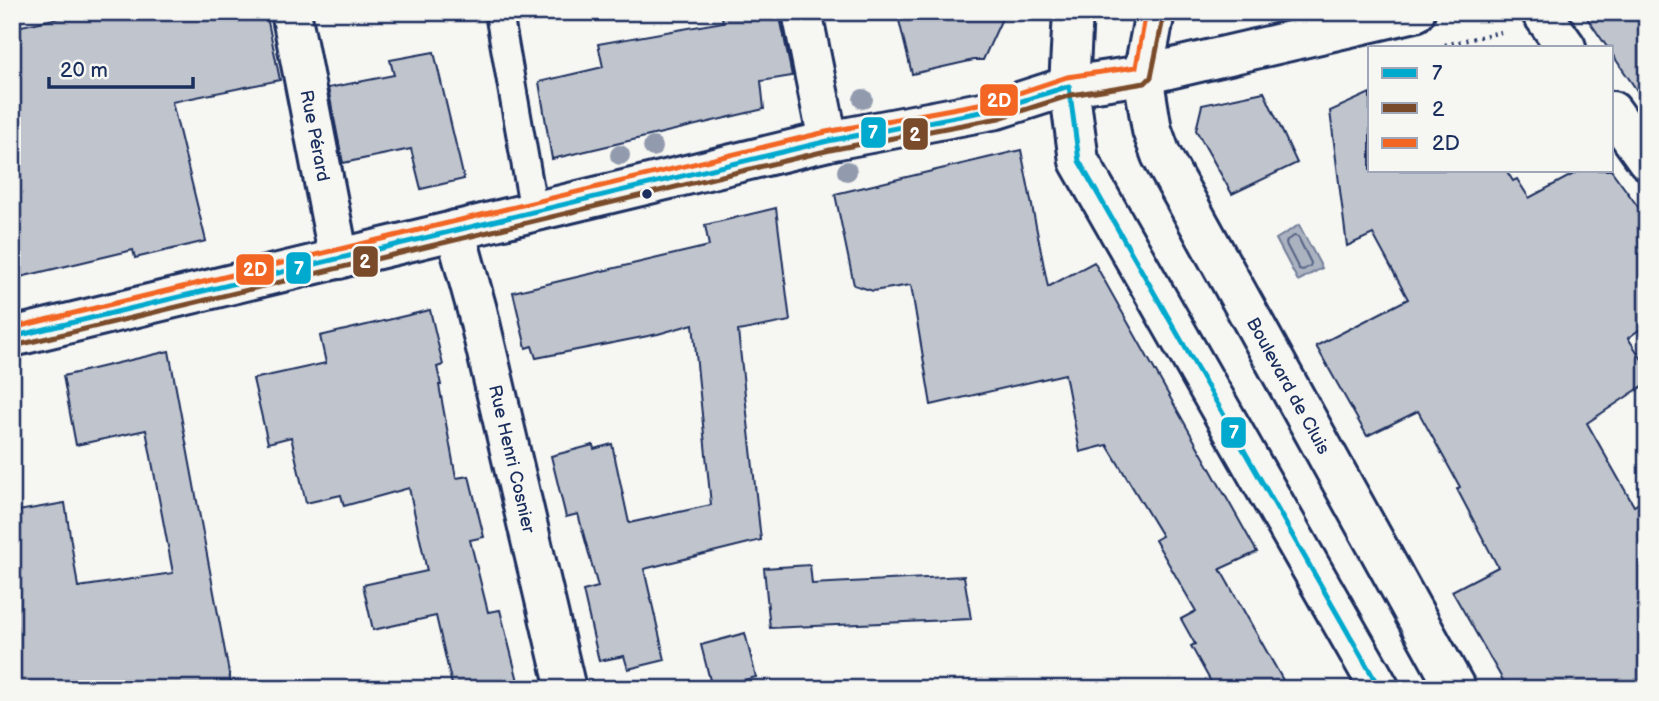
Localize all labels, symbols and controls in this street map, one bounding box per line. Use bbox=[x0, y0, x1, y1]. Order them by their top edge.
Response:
scale bar bbox=[49, 46, 192, 90]
legend bbox=[1368, 46, 1614, 172]
text: 20 m bbox=[60, 58, 108, 83]
text: 7 bbox=[1432, 61, 1443, 86]
line badge: 2D bbox=[979, 83, 1019, 117]
street label: Rue Pérard bbox=[295, 88, 334, 183]
text: 2D bbox=[987, 90, 1011, 113]
text: 2 bbox=[1432, 97, 1445, 122]
line badge: 7 bbox=[860, 116, 887, 149]
line badge: 2 bbox=[902, 117, 929, 151]
text: 7 bbox=[868, 122, 879, 145]
text: 2 bbox=[909, 124, 921, 147]
text: 2D bbox=[1432, 131, 1460, 156]
unlabelled marker bbox=[640, 187, 654, 201]
line badge: 2 bbox=[352, 245, 379, 278]
line badge: 7 bbox=[285, 251, 312, 285]
text: 2 bbox=[359, 251, 371, 274]
line badge: 2D bbox=[235, 253, 275, 286]
text: 7 bbox=[294, 258, 305, 281]
text: 2D bbox=[243, 259, 267, 282]
street label: Boulevard de Cluis bbox=[1242, 314, 1334, 458]
street label: Rue Henri Cosnier bbox=[484, 383, 539, 536]
line badge: 7 bbox=[1220, 416, 1247, 449]
text: 7 bbox=[1229, 422, 1240, 445]

